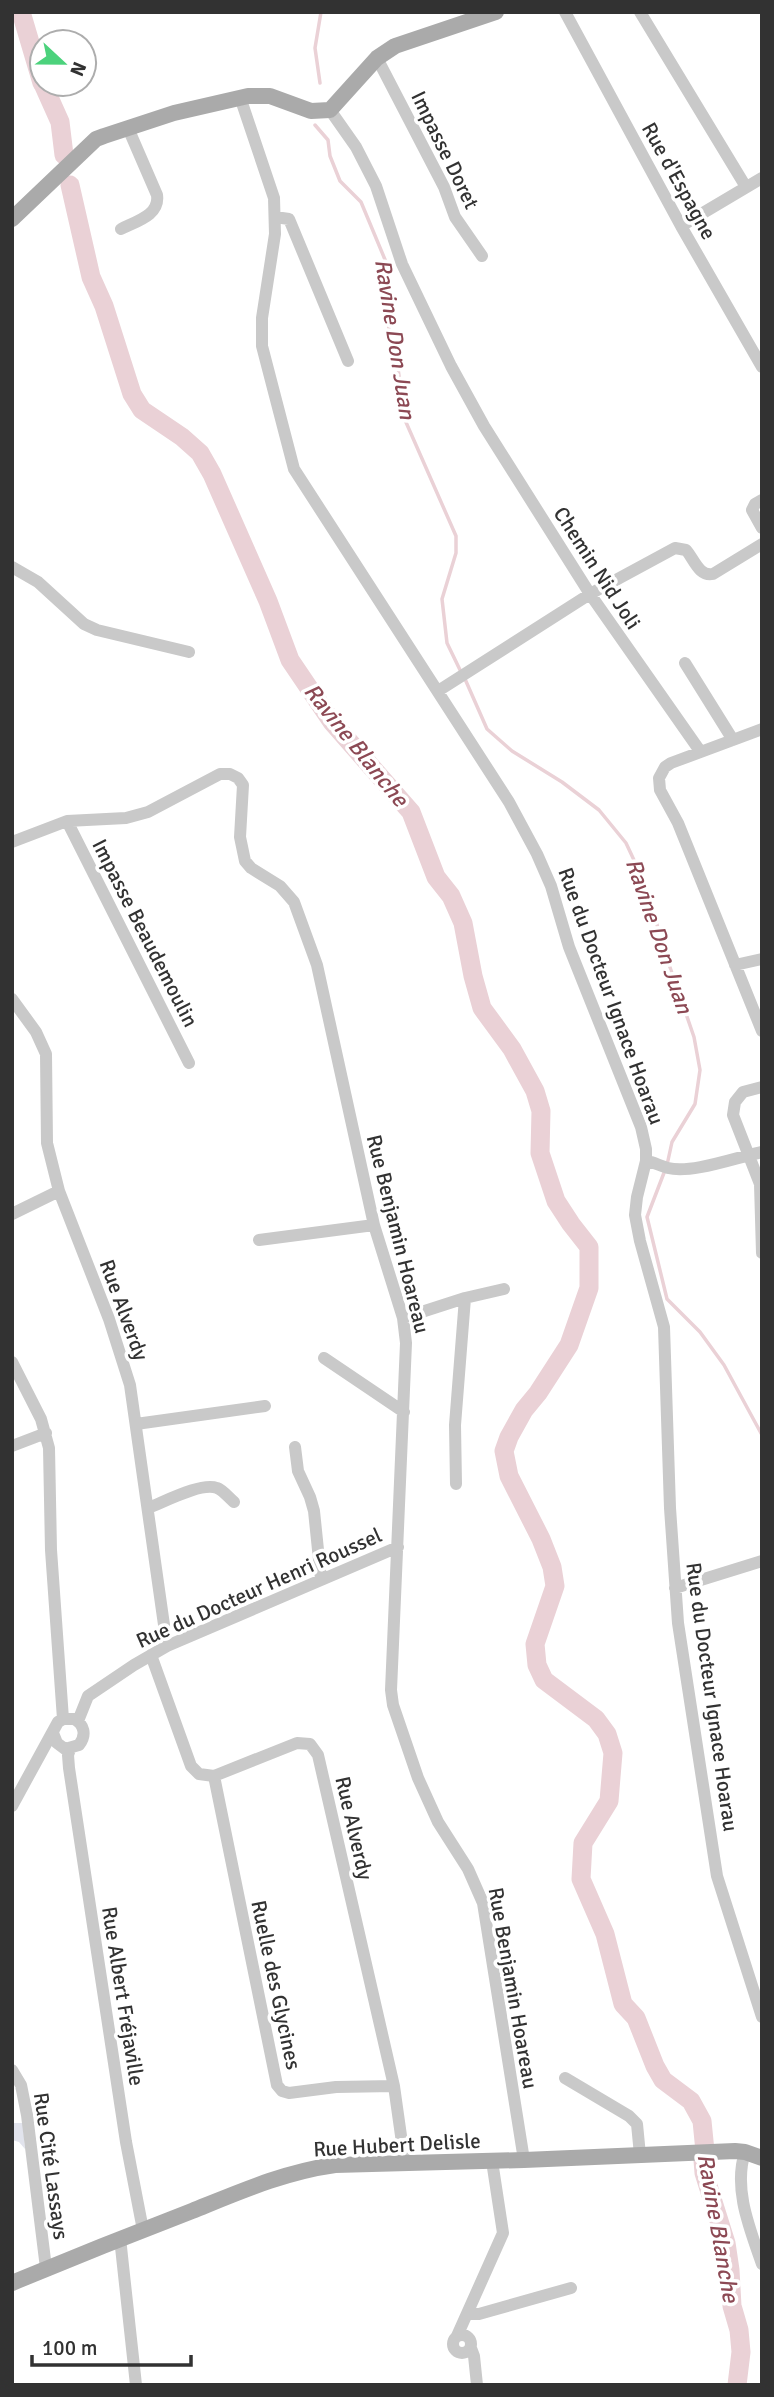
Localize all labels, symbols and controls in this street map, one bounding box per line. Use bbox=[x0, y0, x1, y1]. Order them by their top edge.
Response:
north arrow bbox=[28, 28, 98, 98]
text: N bbox=[64, 58, 91, 80]
street label: Impasse Doret bbox=[405, 87, 485, 213]
street label: Rue d'Espagne bbox=[636, 118, 722, 244]
water label: Ravine Don Juan bbox=[368, 257, 422, 423]
street label: Chemin Nid Joli bbox=[548, 502, 646, 634]
water label: Ravine Blanche bbox=[297, 677, 415, 814]
street label: Impasse Beaudemoulin bbox=[86, 835, 204, 1031]
water label: Ravine Don Juan bbox=[619, 855, 700, 1019]
street label: Rue du Docteur Ignace Hoarau bbox=[552, 864, 670, 1128]
street label: Rue Benjamin Hoareau bbox=[361, 1132, 435, 1336]
street label: Rue Alverdy bbox=[94, 1256, 154, 1364]
street label: Rue du Docteur Henri Roussel bbox=[132, 1522, 386, 1654]
street label: Rue du Docteur Ignace Hoarau bbox=[680, 1561, 744, 1833]
street label: Rue Alverdy bbox=[329, 1774, 379, 1883]
street label: Rue Benjamin Hoareau bbox=[482, 1885, 544, 2091]
street label: Ruelle des Glycines bbox=[245, 1898, 307, 2072]
street label: Rue Albert Fréjaville bbox=[96, 1905, 150, 2087]
street label: Rue Cité Lassays bbox=[28, 2091, 74, 2241]
street label: Rue Hubert Delisle bbox=[313, 2128, 481, 2162]
water label: Ravine Blanche bbox=[691, 2151, 746, 2306]
scale bar bbox=[32, 2324, 191, 2368]
text: 100 m bbox=[42, 2335, 97, 2361]

